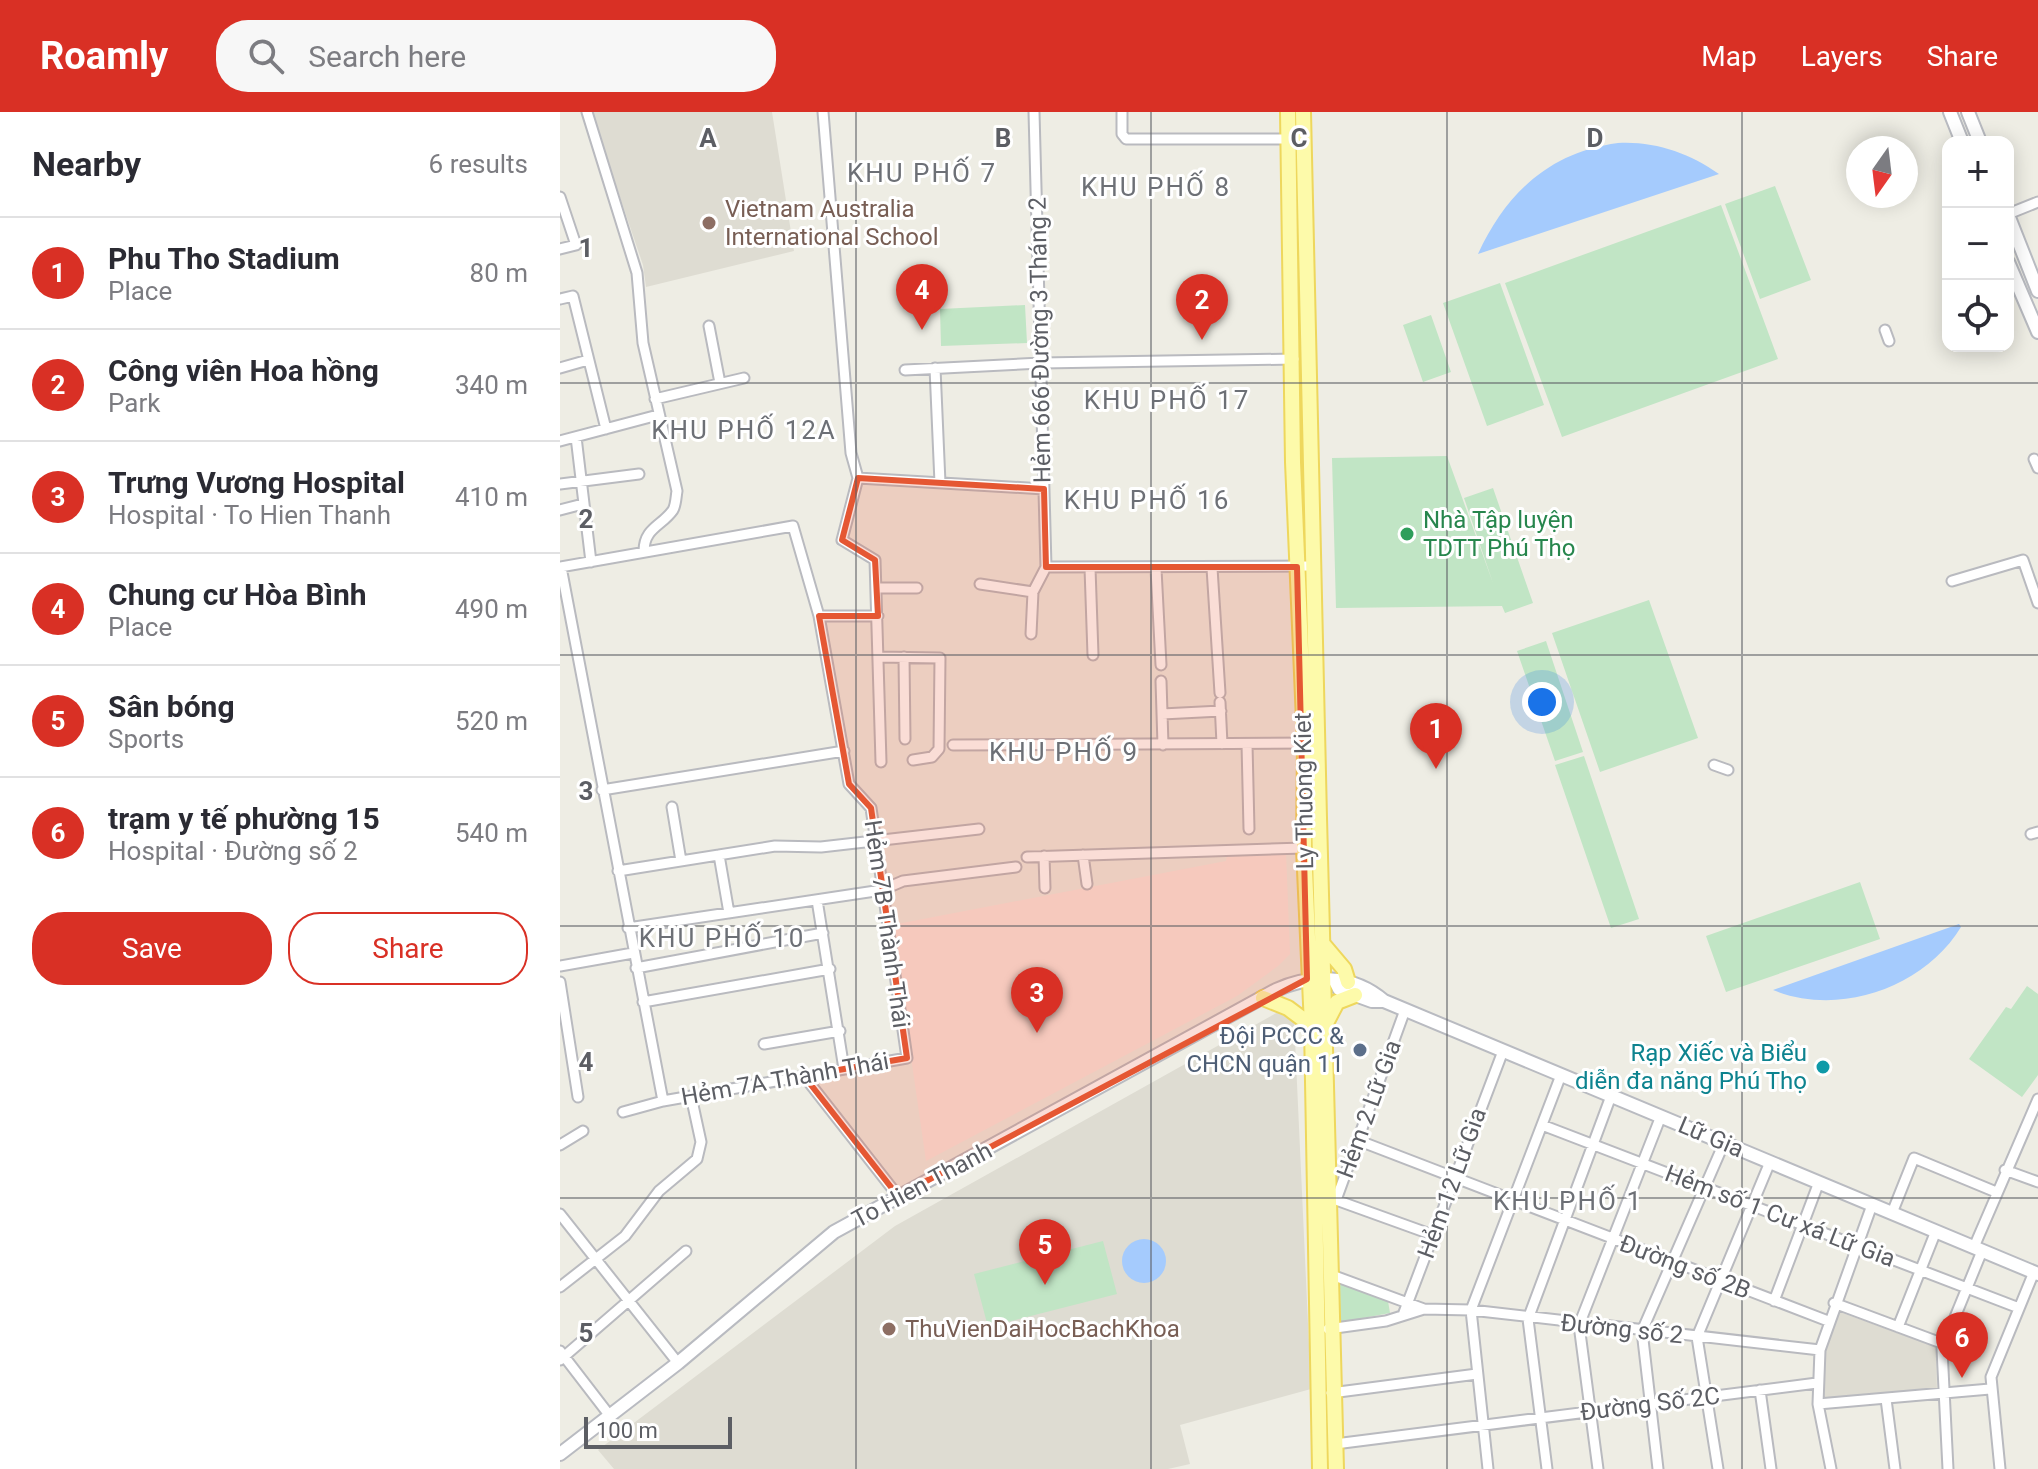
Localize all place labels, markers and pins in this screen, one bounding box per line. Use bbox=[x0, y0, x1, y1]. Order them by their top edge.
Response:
place label: Vietnam Australia International School bbox=[725, 195, 939, 251]
marker: Vietnam Australia International School bbox=[700, 214, 718, 232]
pin: 4 bbox=[896, 264, 948, 330]
pin: 2 bbox=[1176, 274, 1228, 340]
place label: Nhà Tập luyện TDTT Phú Thọ bbox=[1423, 506, 1575, 562]
marker: Nhà Tập luyện TDTT Phú Thọ bbox=[1398, 525, 1416, 543]
pin: 1 bbox=[1410, 703, 1462, 769]
pin: 3 bbox=[1011, 967, 1063, 1033]
place label: Đội PCCC & CHCN quận 11 bbox=[1186, 1022, 1344, 1078]
place label: Rạp Xiếc và Biểu diễn đa năng Phú Thọ bbox=[1575, 1039, 1807, 1095]
marker: Đội PCCC & CHCN quận 11 bbox=[1351, 1041, 1369, 1059]
marker: Rạp Xiếc và Biểu diễn đa năng Phú Thọ bbox=[1814, 1058, 1832, 1076]
pin: 5 bbox=[1019, 1219, 1071, 1285]
pin: 6 bbox=[1936, 1312, 1988, 1378]
place label: ThuVienDaiHocBachKhoa bbox=[905, 1315, 1180, 1343]
marker: ThuVienDaiHocBachKhoa bbox=[880, 1320, 898, 1338]

